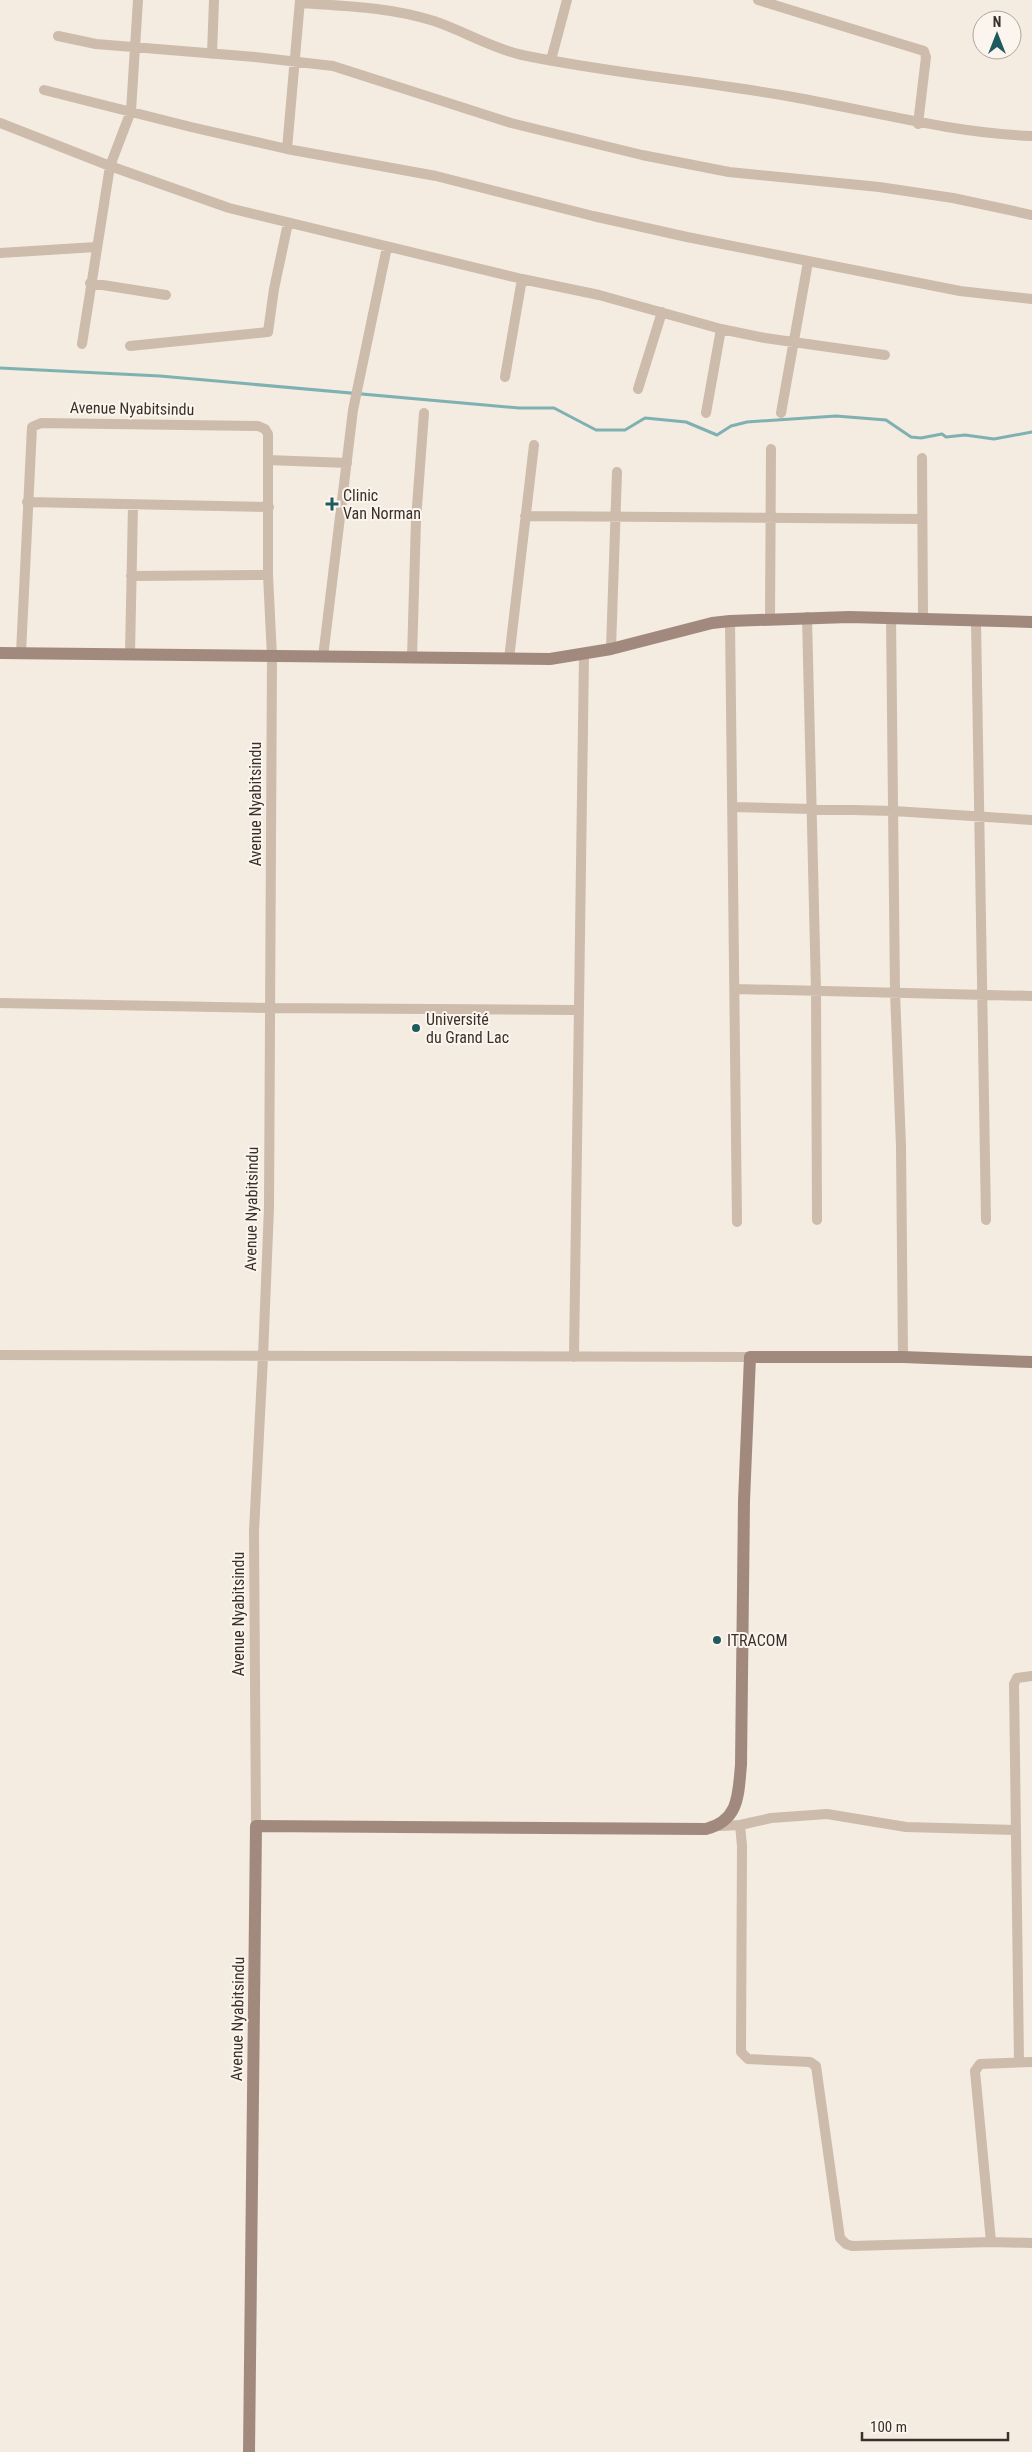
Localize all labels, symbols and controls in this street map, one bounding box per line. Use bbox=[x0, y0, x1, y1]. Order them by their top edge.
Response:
north arrow bbox=[972, 10, 1022, 60]
text: N bbox=[993, 14, 1001, 30]
street label: Avenue Nyabitsindu bbox=[70, 398, 194, 419]
place label: Clinic Van Norman bbox=[343, 486, 421, 523]
marker: Clinic Van Norman bbox=[325, 497, 339, 511]
street label: Avenue Nyabitsindu bbox=[246, 742, 265, 866]
place label: Université du Grand Lac bbox=[426, 1010, 509, 1047]
marker: Université du Grand Lac bbox=[410, 1022, 422, 1034]
street label: Avenue Nyabitsindu bbox=[241, 1147, 262, 1271]
street label: Avenue Nyabitsindu bbox=[229, 1552, 248, 1676]
place label: ITRACOM bbox=[727, 1631, 788, 1650]
marker: ITRACOM bbox=[711, 1634, 723, 1646]
street label: Avenue Nyabitsindu bbox=[227, 1957, 248, 2081]
scale bar bbox=[862, 2410, 1008, 2442]
text: 100 m bbox=[870, 2418, 907, 2436]

